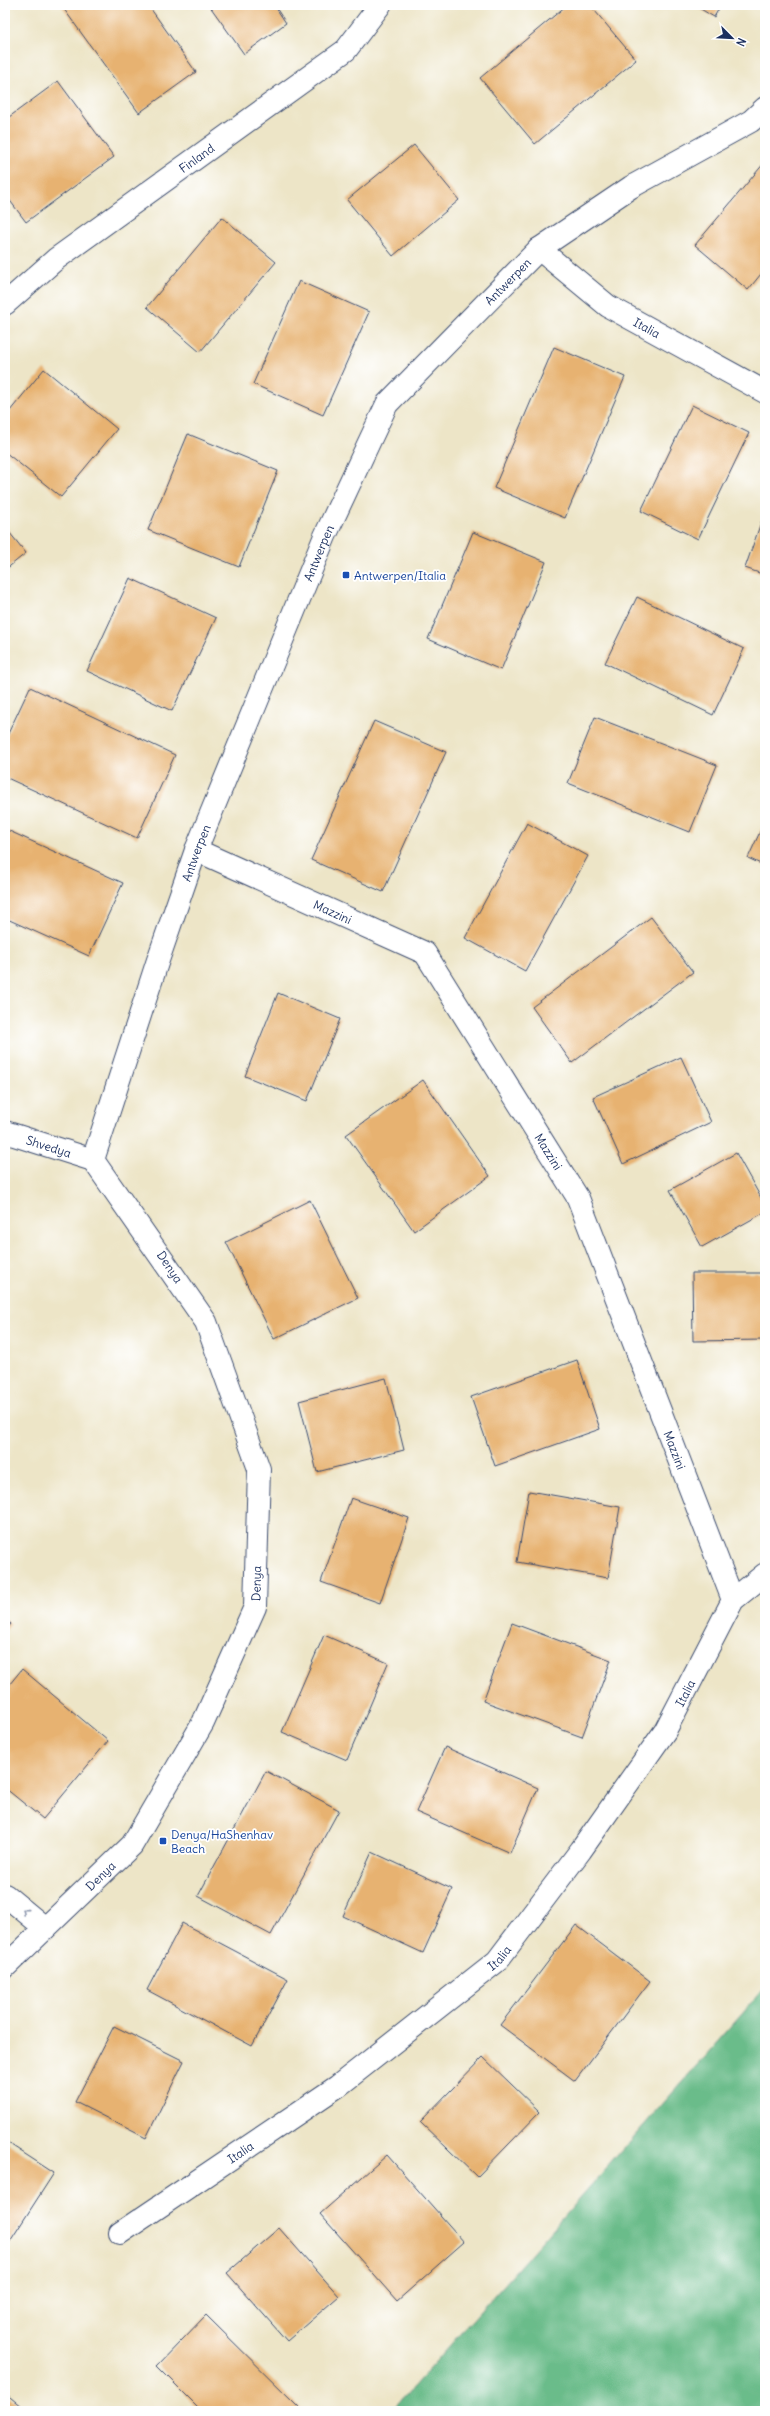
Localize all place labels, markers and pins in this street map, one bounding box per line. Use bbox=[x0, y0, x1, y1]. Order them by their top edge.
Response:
place label: Antwerpen/Italia bbox=[354, 568, 446, 583]
marker: Antwerpen/Italia bbox=[341, 570, 351, 580]
place label: Denya/HaShenhav Beach bbox=[171, 1827, 273, 1856]
marker: Denya/HaShenhav Beach bbox=[158, 1836, 168, 1846]

